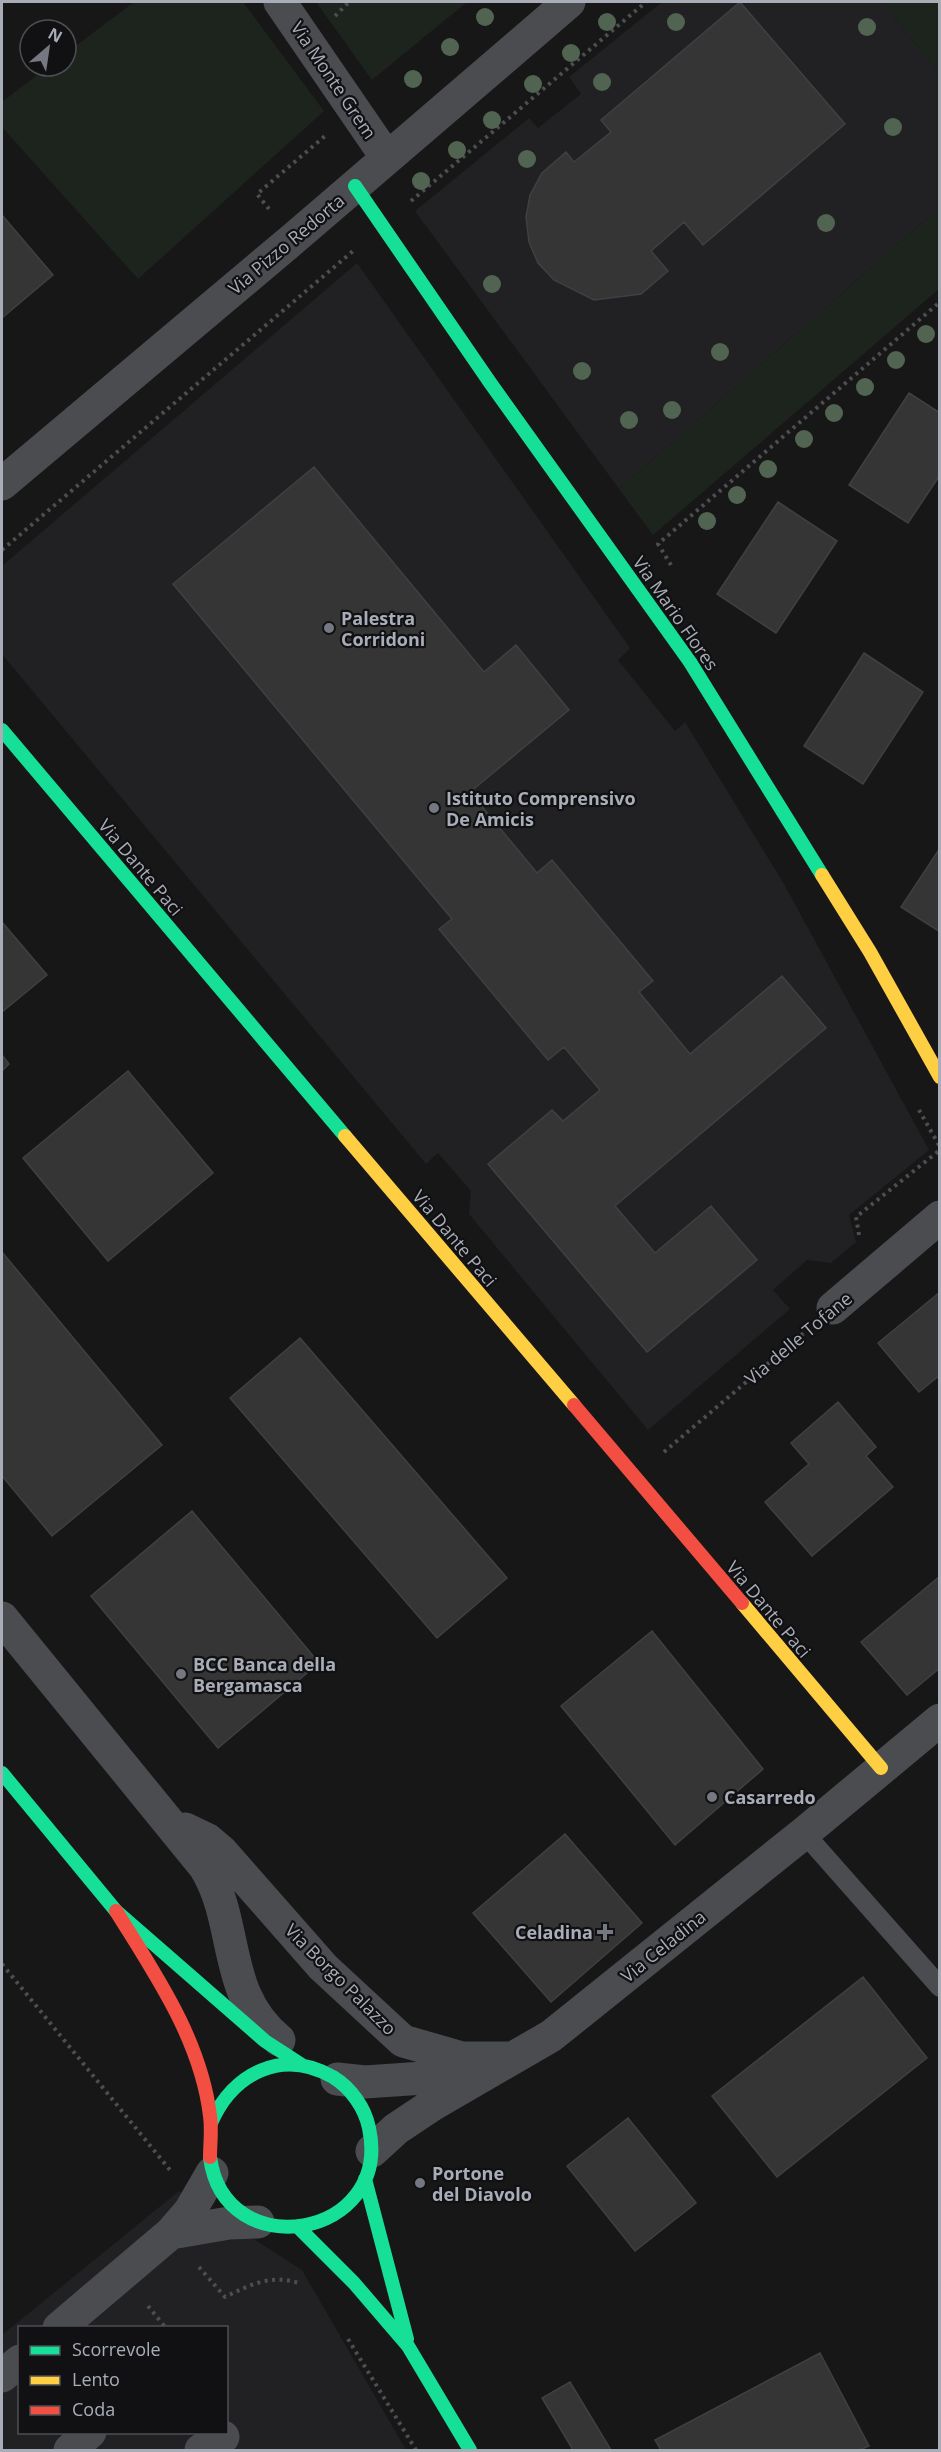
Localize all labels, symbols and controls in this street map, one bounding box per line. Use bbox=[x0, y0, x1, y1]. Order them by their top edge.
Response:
street label: Via Monte Grem bbox=[286, 17, 382, 143]
north arrow bbox=[18, 18, 78, 78]
text: N bbox=[44, 22, 66, 48]
street label: Via Pizzo Redorta bbox=[223, 188, 349, 300]
street label: Via Mario Flores bbox=[628, 551, 724, 675]
place label: Palestra Corridoni bbox=[341, 606, 425, 651]
marker: Palestra Corridoni bbox=[322, 621, 336, 635]
place label: Istituto Comprensivo De Amicis bbox=[446, 786, 636, 831]
marker: Istituto Comprensivo De Amicis bbox=[427, 801, 441, 815]
street label: Via Dante Paci bbox=[93, 814, 189, 920]
street label: Via Dante Paci bbox=[407, 1185, 503, 1291]
street label: Via delle Tofane bbox=[739, 1286, 857, 1390]
street label: Via Dante Paci bbox=[721, 1556, 817, 1662]
place label: BCC Banca della Bergamasca bbox=[193, 1652, 336, 1697]
marker: BCC Banca della Bergamasca bbox=[174, 1667, 188, 1681]
place label: Casarredo bbox=[724, 1785, 816, 1809]
marker: Casarredo bbox=[705, 1790, 719, 1804]
street label: Via Celadina bbox=[616, 1904, 710, 1988]
street label: Via Borgo Palazzo bbox=[280, 1918, 402, 2040]
place label: Celadina bbox=[515, 1920, 593, 1944]
marker: Celadina bbox=[598, 1925, 612, 1939]
place label: Portone del Diavolo bbox=[432, 2161, 532, 2206]
marker: Portone del Diavolo bbox=[413, 2176, 427, 2190]
legend bbox=[18, 2326, 228, 2434]
text: Scorrevole bbox=[72, 2337, 161, 2361]
text: Lento bbox=[72, 2367, 120, 2391]
text: Coda bbox=[72, 2397, 115, 2421]

